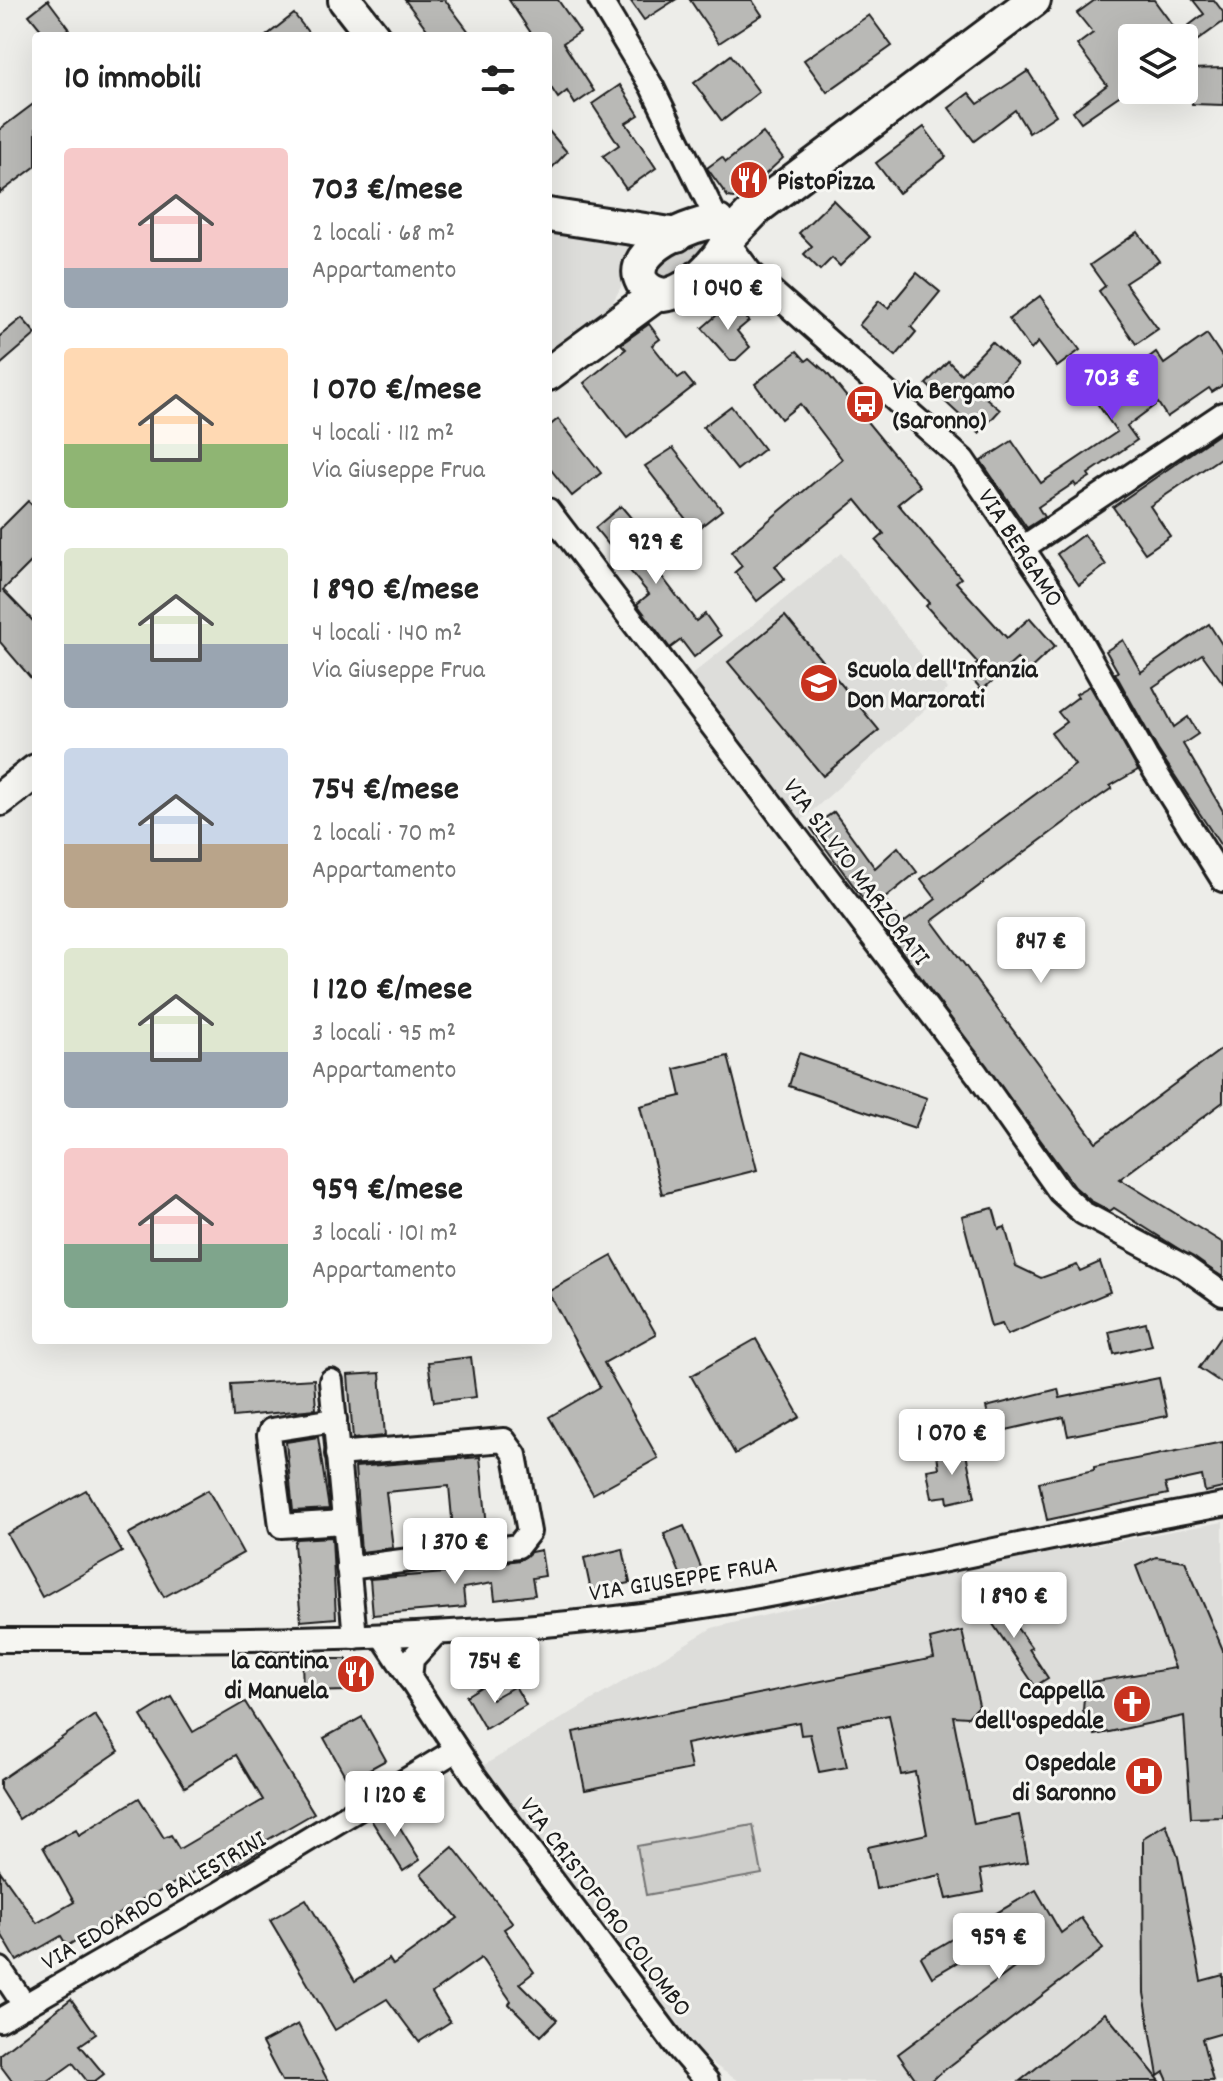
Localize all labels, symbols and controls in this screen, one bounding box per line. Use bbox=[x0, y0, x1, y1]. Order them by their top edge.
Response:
map controls bbox=[1118, 24, 1198, 104]
button: layers bbox=[1118, 24, 1198, 104]
text: 10 immobili bbox=[64, 56, 201, 105]
icon: filters bbox=[476, 58, 520, 102]
restaurant icon: PistoPizza bbox=[728, 159, 770, 201]
place label: PistoPizza bbox=[777, 165, 875, 202]
text: 703 €/mese bbox=[312, 167, 463, 216]
icon: home bbox=[128, 180, 224, 276]
text: 2 locali · 68 m² bbox=[312, 216, 455, 253]
text: Appartamento bbox=[312, 253, 456, 290]
pin: 1 040 € bbox=[654, 264, 802, 332]
text: 1 040 € bbox=[692, 271, 764, 308]
pin: 703 € bbox=[1056, 354, 1168, 422]
text: 703 € bbox=[1084, 361, 1140, 398]
text: 1 070 €/mese bbox=[312, 367, 481, 416]
place label: Via Bergamo (Saronno) bbox=[893, 374, 1015, 441]
icon: home bbox=[128, 380, 224, 476]
bus stop icon: Via Bergamo (Saronno) bbox=[844, 383, 886, 425]
text: 4 locali · 112 m² bbox=[312, 416, 454, 453]
text: Via Giuseppe Frua bbox=[312, 453, 485, 490]
street label: VIA BERGAMO bbox=[967, 482, 1071, 616]
pin: 929 € bbox=[600, 518, 712, 586]
text: 929 € bbox=[628, 525, 684, 562]
text: 1 890 €/mese bbox=[312, 567, 479, 616]
icon: home bbox=[128, 580, 224, 676]
text: 4 locali · 140 m² bbox=[312, 616, 462, 653]
text: Via Giuseppe Frua bbox=[312, 653, 485, 690]
place label: Scuola dell'Infanzia Don Marzorati bbox=[847, 653, 1038, 720]
school or university icon: Scuola dell'Infanzia Don Marzorati bbox=[798, 662, 840, 704]
text: 754 €/mese bbox=[312, 767, 459, 816]
street label: VIA SILVIO MARZORATI bbox=[772, 772, 938, 975]
icon: home bbox=[128, 780, 224, 876]
text: 2 locali · 70 m² bbox=[312, 816, 456, 853]
text: Appartamento bbox=[312, 853, 456, 890]
pin: 847 € bbox=[985, 917, 1097, 985]
text: 847 € bbox=[1015, 924, 1067, 961]
text: 1 120 €/mese bbox=[312, 967, 472, 1016]
icon: home bbox=[128, 980, 224, 1076]
text: 3 locali · 95 m² bbox=[312, 1016, 456, 1053]
text: Appartamento bbox=[312, 1053, 456, 1090]
text: 959 €/mese bbox=[312, 1167, 463, 1216]
icon: home bbox=[128, 1180, 224, 1276]
text: 3 locali · 101 m² bbox=[312, 1216, 458, 1253]
text: Appartamento bbox=[312, 1253, 456, 1290]
pin: 1 070 € bbox=[878, 1409, 1026, 1477]
text: 1 070 € bbox=[917, 1416, 987, 1453]
pin: 1 370 € bbox=[381, 1518, 529, 1586]
text: 1 370 € bbox=[421, 1525, 489, 1562]
street label: VIA GIUSEPPE FRUA bbox=[587, 1547, 780, 1614]
pin: 1 890 € bbox=[940, 1572, 1088, 1640]
text: 1 890 € bbox=[980, 1579, 1048, 1616]
pin: 754 € bbox=[439, 1637, 551, 1705]
place label: la cantina di Manuela bbox=[225, 1644, 329, 1711]
text: 754 € bbox=[468, 1644, 522, 1681]
restaurant icon: la cantina di Manuela bbox=[335, 1653, 377, 1695]
place label: Cappella dell'ospedale bbox=[975, 1674, 1105, 1741]
church icon: Cappella dell'ospedale bbox=[1111, 1683, 1153, 1725]
place label: Ospedale di Saronno bbox=[1013, 1746, 1116, 1813]
hospital icon: Ospedale di Saronno bbox=[1123, 1755, 1165, 1797]
pin: 1 120 € bbox=[321, 1771, 469, 1839]
text: 1 120 € bbox=[363, 1778, 427, 1815]
street label: VIA CRISTOFORO COLOMBO bbox=[509, 1790, 699, 2026]
street label: VIA EDOARDO BALESTRINI bbox=[35, 1822, 274, 1982]
pin: 959 € bbox=[943, 1913, 1055, 1981]
text: 959 € bbox=[971, 1920, 1027, 1957]

